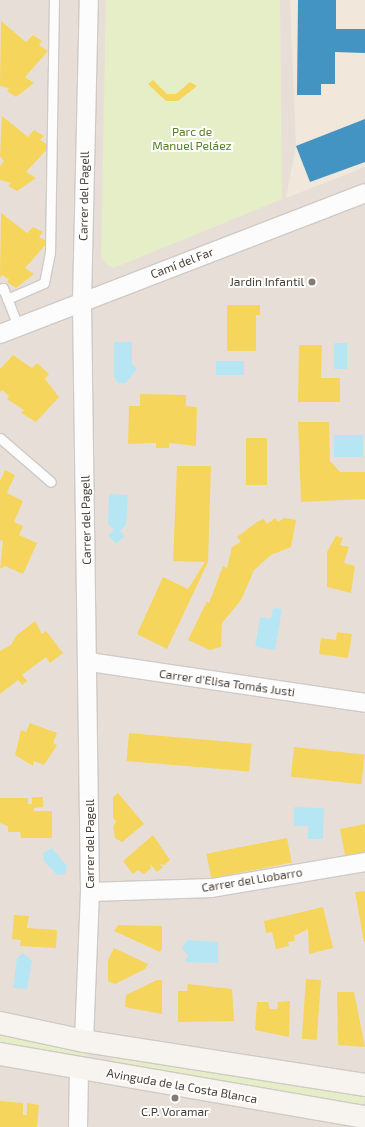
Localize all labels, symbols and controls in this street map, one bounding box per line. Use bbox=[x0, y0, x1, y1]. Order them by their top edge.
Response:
park label: Parc de Manuel Peláez bbox=[152, 125, 232, 153]
street label: Carrer del Pagell bbox=[76, 151, 92, 241]
street label: Camí del Far bbox=[148, 244, 216, 282]
place label: Jardin Infantil bbox=[230, 275, 304, 289]
marker: Jardin Infantil bbox=[307, 277, 317, 287]
street label: Carrer del Pagell bbox=[78, 475, 94, 565]
street label: Carrer d'Elisa Tomás Justi bbox=[158, 666, 296, 700]
street label: Carrer del Pagell bbox=[83, 799, 97, 889]
street label: Carrer del Llobarro bbox=[200, 865, 304, 895]
street label: Avinguda de la Costa Blanca bbox=[106, 1066, 258, 1106]
marker: C.P. Voramar bbox=[170, 1093, 180, 1103]
place label: C.P. Voramar bbox=[141, 1105, 209, 1119]

